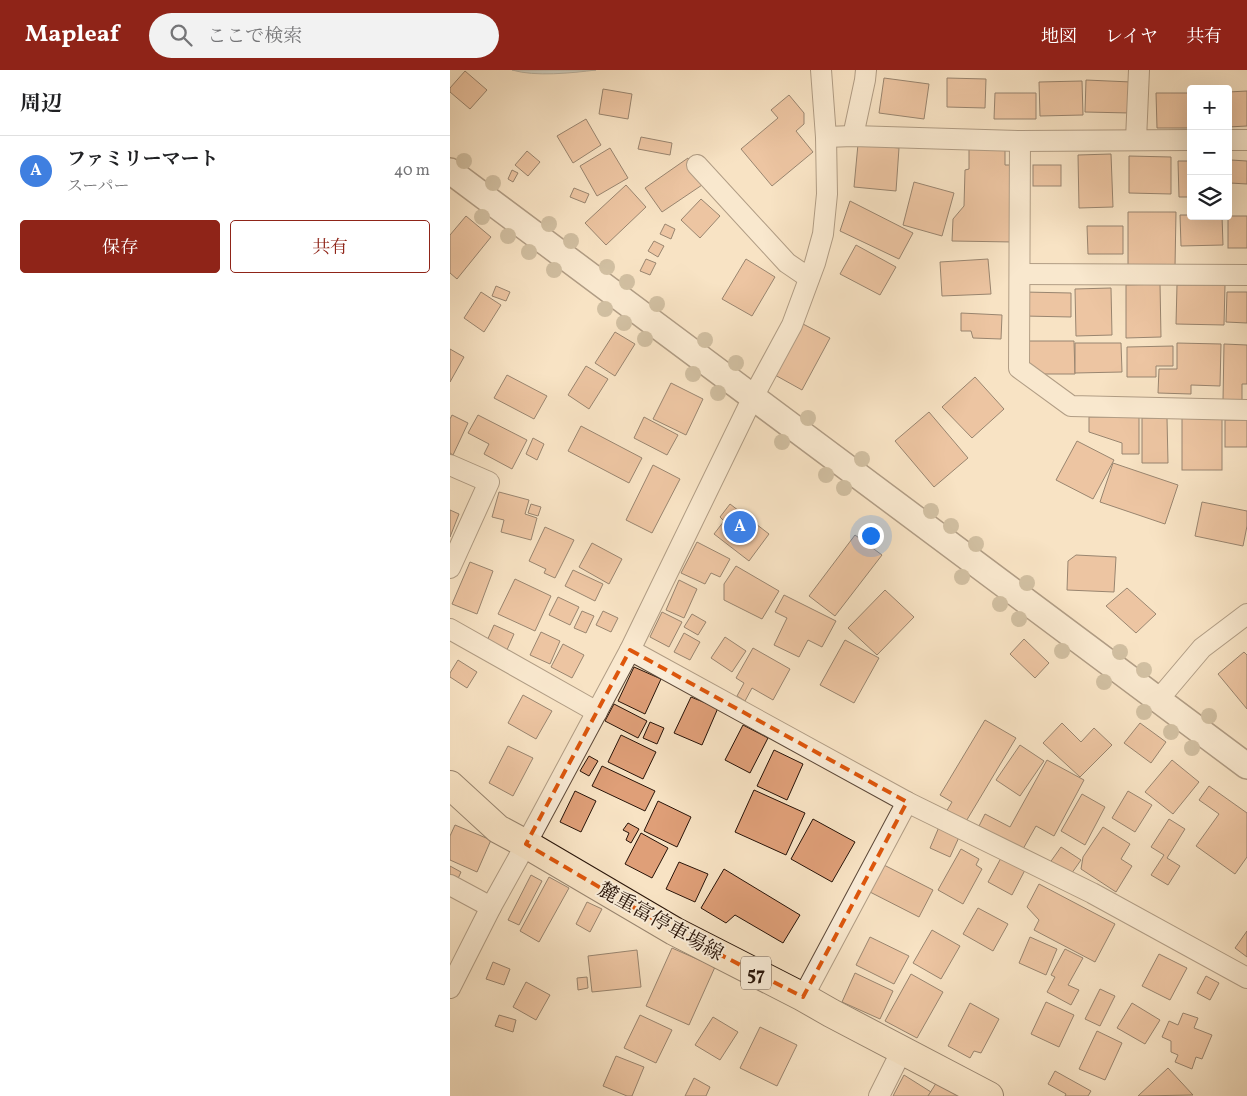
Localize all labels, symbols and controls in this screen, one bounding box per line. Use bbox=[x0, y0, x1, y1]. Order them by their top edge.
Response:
search box bbox=[149, 13, 499, 58]
text: Mapleaf bbox=[25, 18, 119, 52]
icon: search bbox=[167, 21, 195, 49]
text: ここで検索 bbox=[207, 24, 302, 50]
text: 地図 bbox=[1041, 25, 1077, 50]
text: レイヤ bbox=[1105, 25, 1158, 50]
text: 共有 bbox=[1186, 25, 1222, 50]
map controls bbox=[1187, 85, 1232, 220]
button: + bbox=[1187, 85, 1232, 130]
text: 周辺 bbox=[20, 90, 62, 119]
button: − bbox=[1187, 130, 1232, 175]
text: ファミリーマート bbox=[67, 147, 219, 173]
text: A bbox=[30, 160, 42, 182]
text: 40 m bbox=[394, 160, 430, 182]
button: layers bbox=[1187, 175, 1232, 220]
text: スーパー bbox=[67, 176, 129, 198]
button: 保存 bbox=[20, 220, 220, 273]
button: 共有 bbox=[230, 220, 430, 273]
pin: A bbox=[724, 508, 756, 546]
your location bbox=[858, 523, 884, 549]
street label: 麓重富停車場線 bbox=[592, 877, 728, 969]
road number: 57 bbox=[741, 956, 771, 990]

